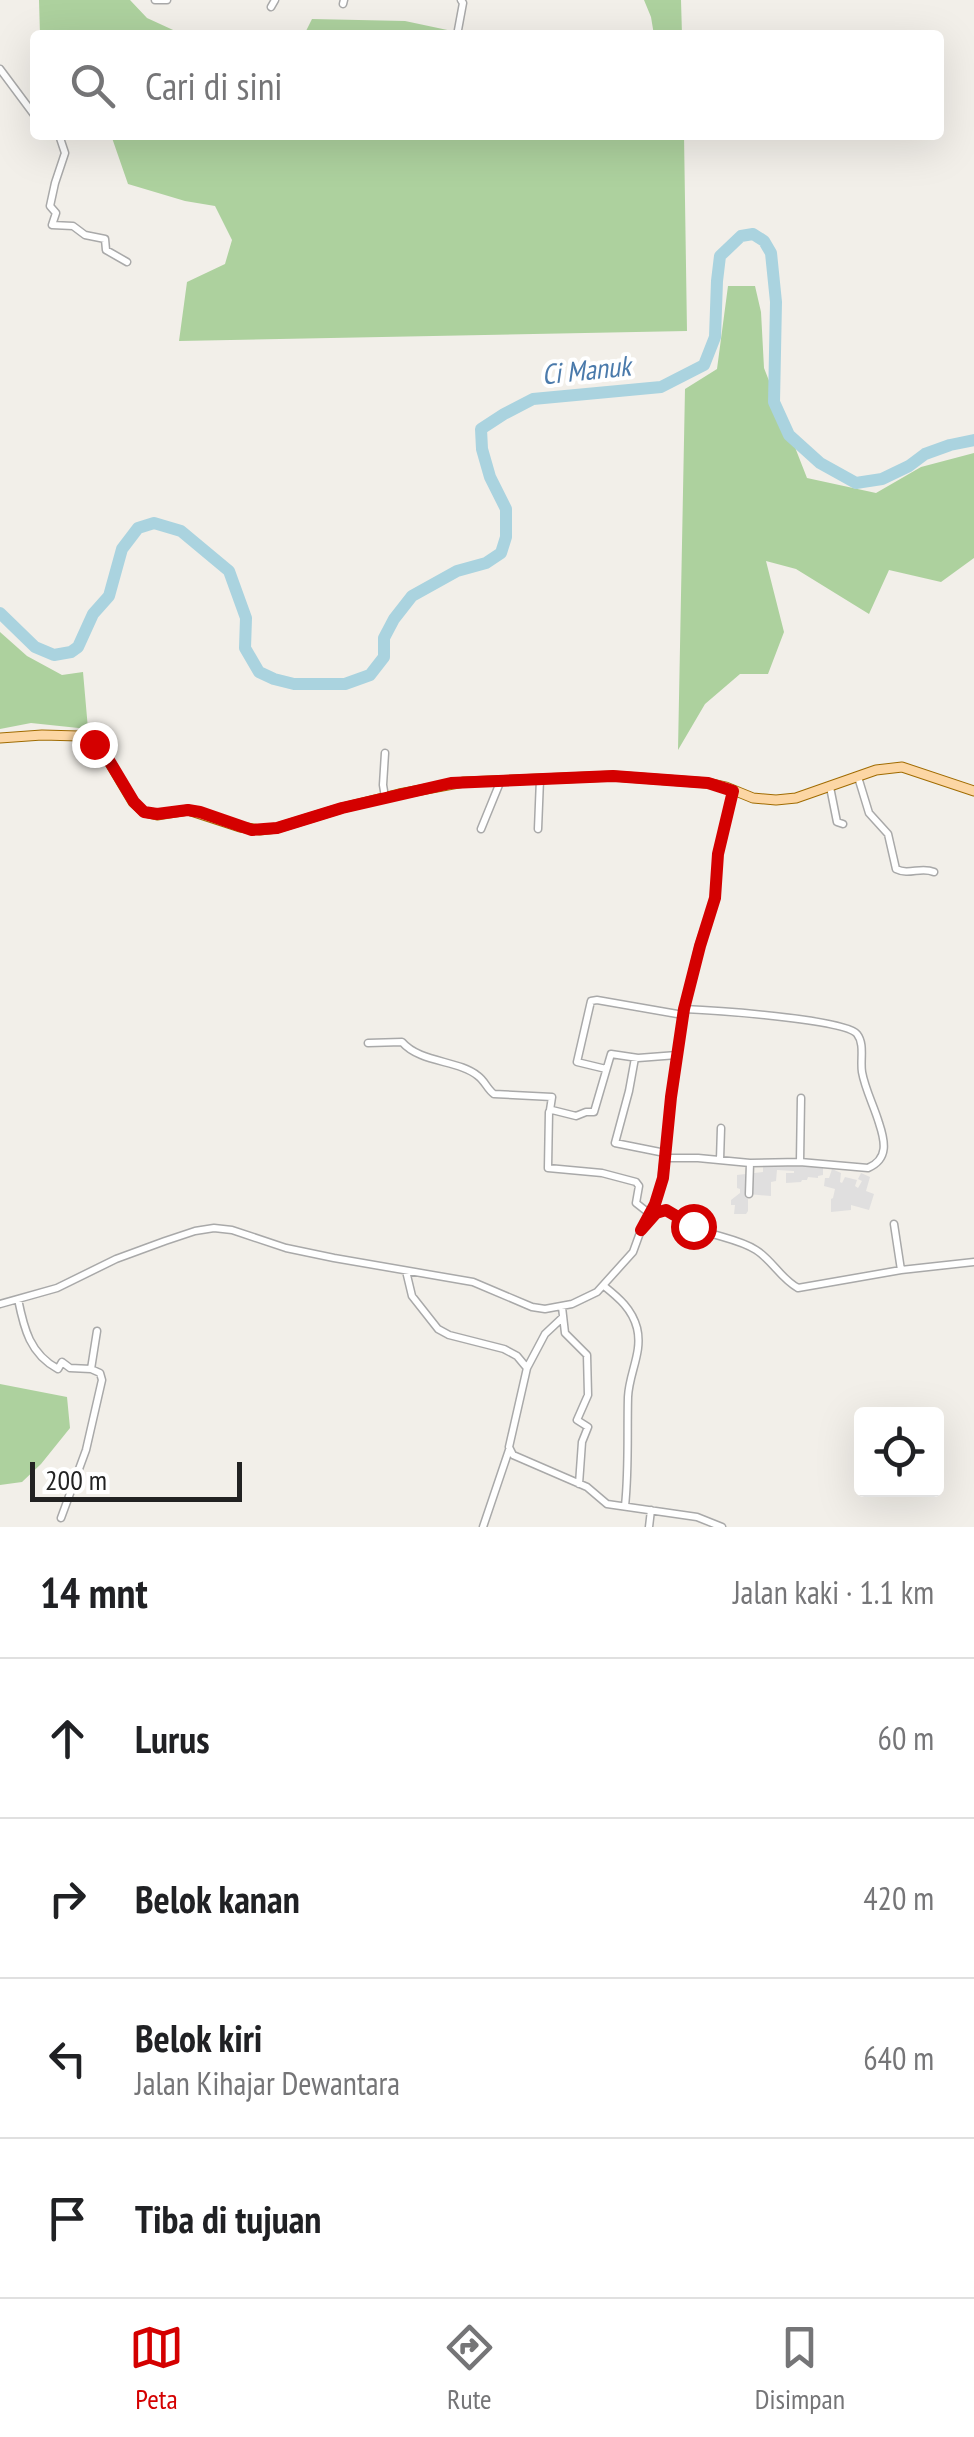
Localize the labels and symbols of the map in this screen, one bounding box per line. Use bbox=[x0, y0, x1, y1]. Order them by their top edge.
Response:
water label: Ci Manuk bbox=[540, 346, 635, 393]
route end bbox=[72, 722, 118, 768]
route start bbox=[671, 1204, 717, 1250]
scale bar bbox=[30, 1457, 242, 1502]

